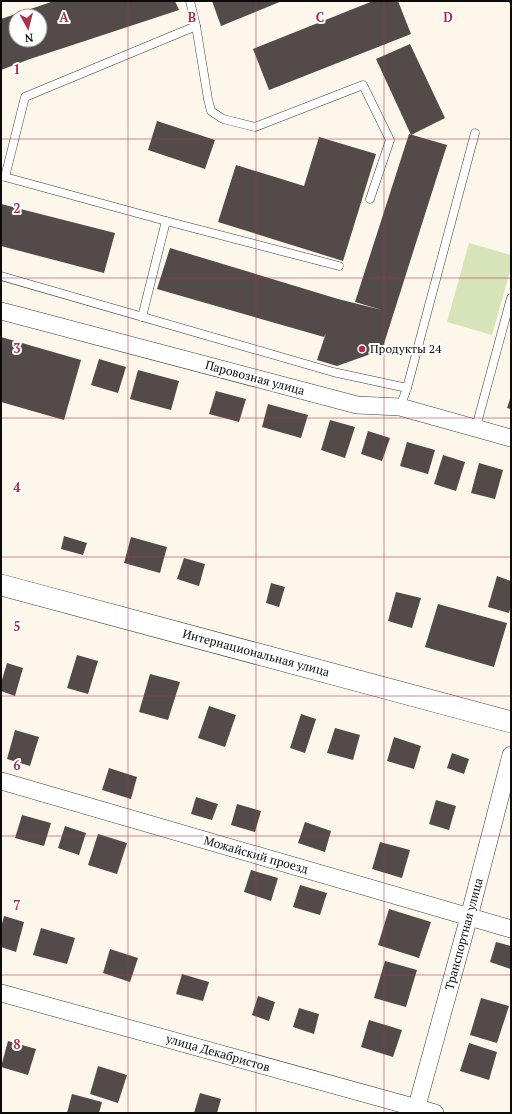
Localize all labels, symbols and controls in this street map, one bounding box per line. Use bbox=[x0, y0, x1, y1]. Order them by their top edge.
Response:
north arrow bbox=[8, 8, 48, 48]
text: A bbox=[59, 8, 69, 26]
text: B bbox=[188, 8, 196, 26]
text: C bbox=[316, 8, 324, 26]
text: D bbox=[443, 8, 453, 26]
text: N bbox=[24, 30, 34, 45]
text: 1 bbox=[13, 60, 21, 78]
text: 2 bbox=[13, 199, 21, 217]
text: 3 bbox=[13, 339, 21, 357]
place label: Продукты 24 bbox=[370, 341, 442, 356]
marker: Продукты 24 bbox=[357, 344, 367, 354]
street label: Паровозная улица bbox=[204, 357, 307, 398]
text: 4 bbox=[13, 478, 21, 496]
text: 5 bbox=[13, 617, 21, 635]
street label: Интернациональная улица bbox=[181, 626, 331, 679]
text: 6 bbox=[13, 756, 21, 774]
street label: Можайский проезд bbox=[202, 832, 310, 877]
street label: Транспортная улица bbox=[441, 876, 486, 991]
text: 7 bbox=[13, 896, 21, 914]
street label: улица Декабристов bbox=[163, 1030, 272, 1075]
text: 8 bbox=[13, 1035, 21, 1053]

